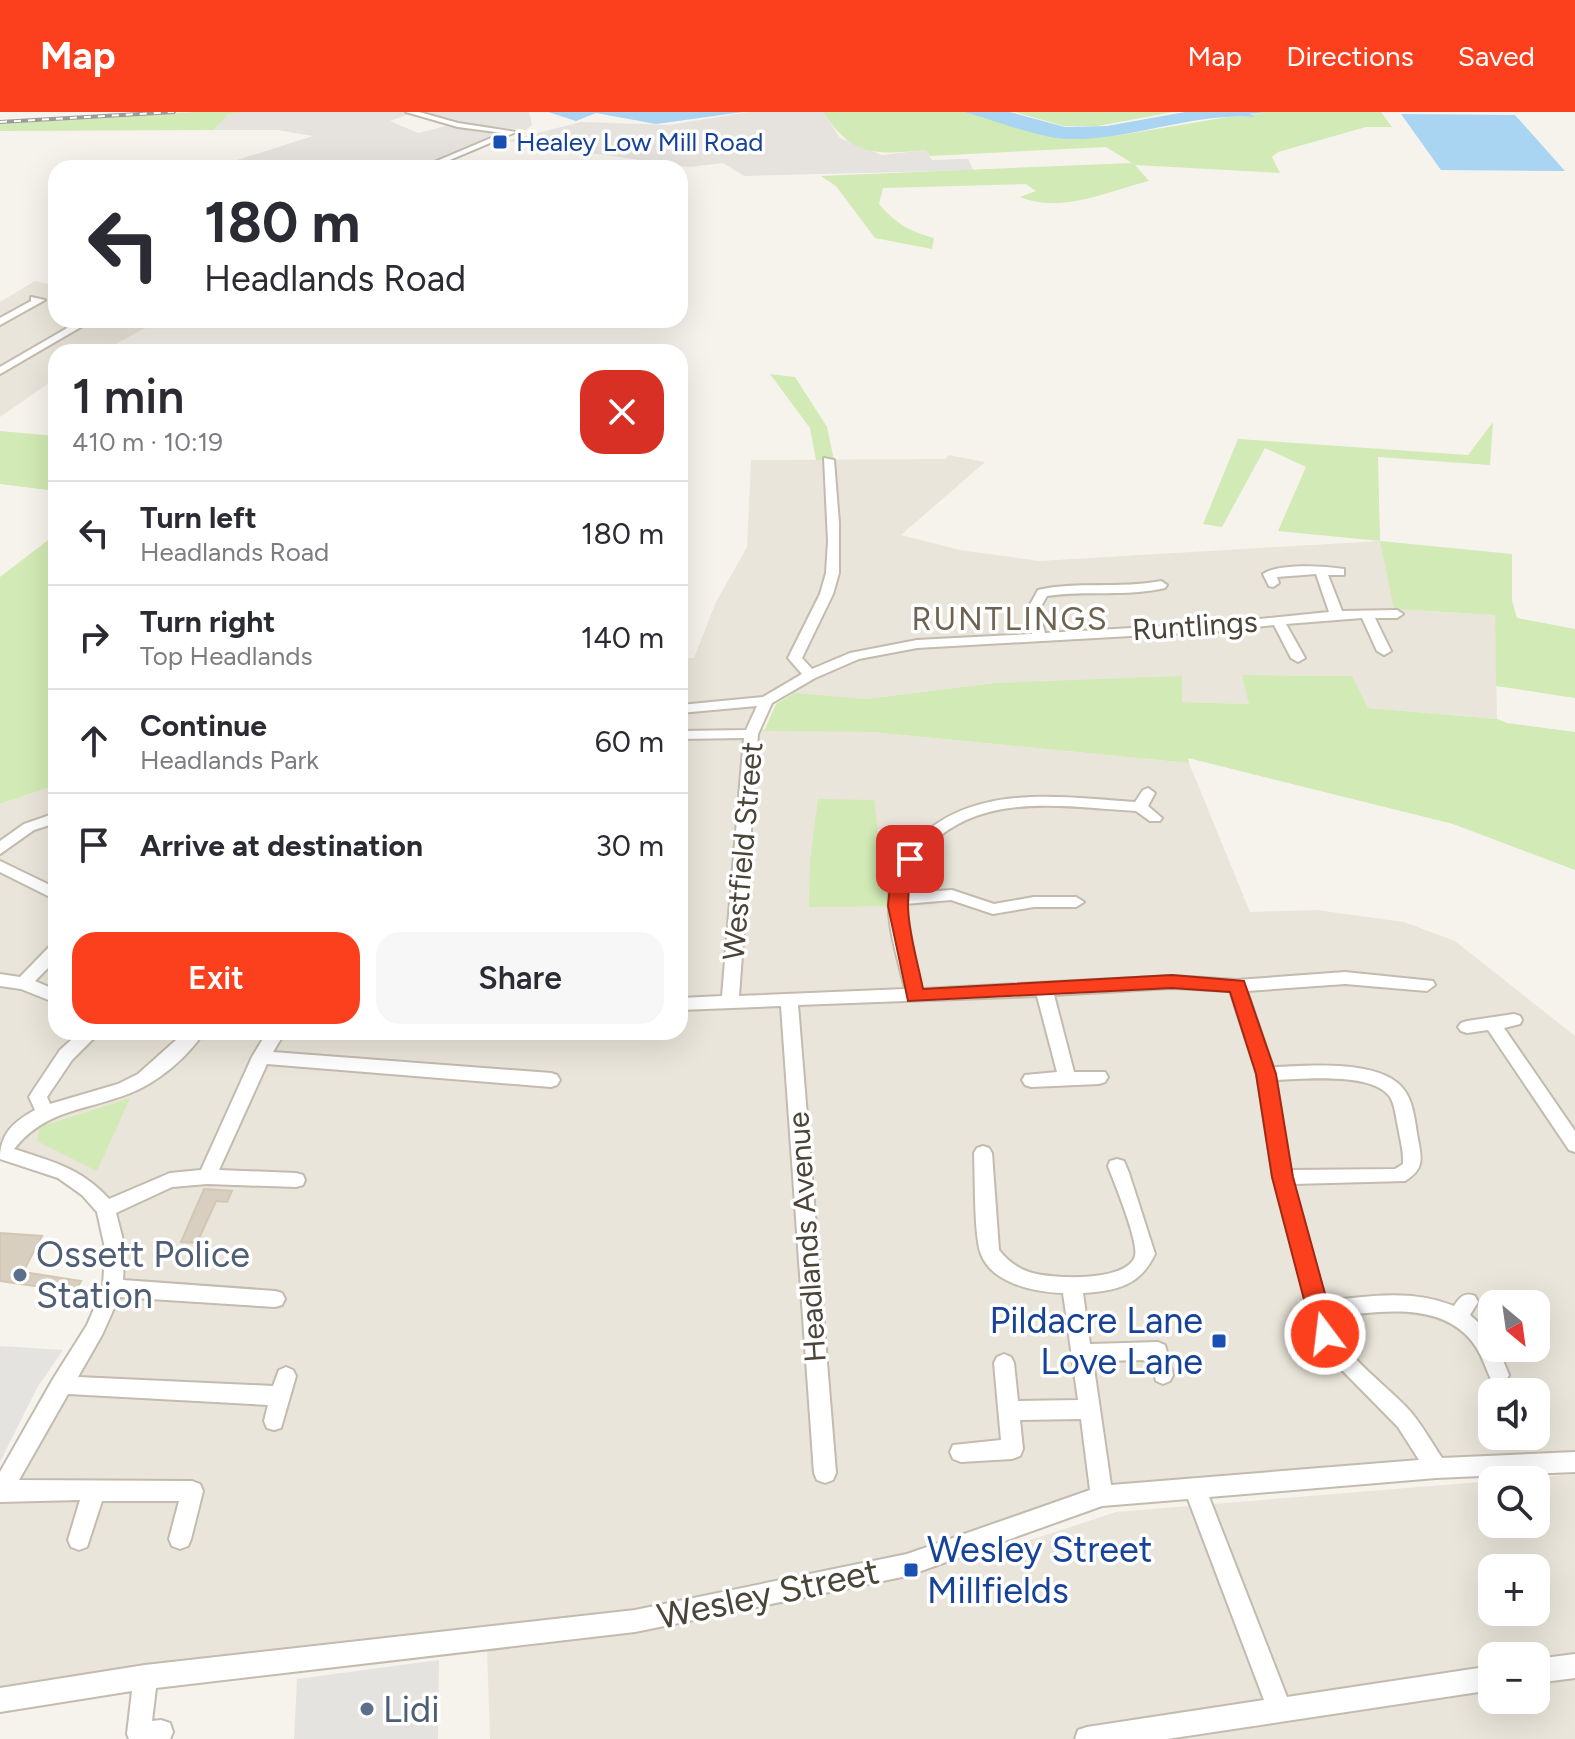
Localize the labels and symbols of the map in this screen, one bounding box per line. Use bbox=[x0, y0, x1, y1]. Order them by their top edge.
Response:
place label: Healey Low Mill Road bbox=[516, 126, 763, 158]
marker: Healey Low Mill Road bbox=[491, 133, 509, 151]
district label: RUNTLINGS bbox=[911, 600, 1109, 638]
street label: Runtlings bbox=[1131, 603, 1259, 648]
street label: Westfield Street bbox=[715, 740, 770, 962]
pin bbox=[876, 825, 944, 893]
street label: Headlands Avenue bbox=[779, 1111, 834, 1363]
place label: Ossett Police Station bbox=[36, 1233, 250, 1317]
marker: Ossett Police Station bbox=[11, 1266, 29, 1284]
north arrow bbox=[1478, 1290, 1550, 1362]
position arrow bbox=[1283, 1292, 1367, 1376]
place label: Pildacre Lane Love Lane bbox=[989, 1299, 1203, 1383]
marker: Pildacre Lane Love Lane bbox=[1210, 1332, 1228, 1350]
place label: Wesley Street Millfields bbox=[927, 1528, 1152, 1612]
street label: Wesley Street bbox=[653, 1549, 883, 1638]
marker: Wesley Street Millfields bbox=[902, 1561, 920, 1579]
place label: Lidi bbox=[383, 1688, 440, 1731]
marker: Lidi bbox=[358, 1700, 376, 1718]

